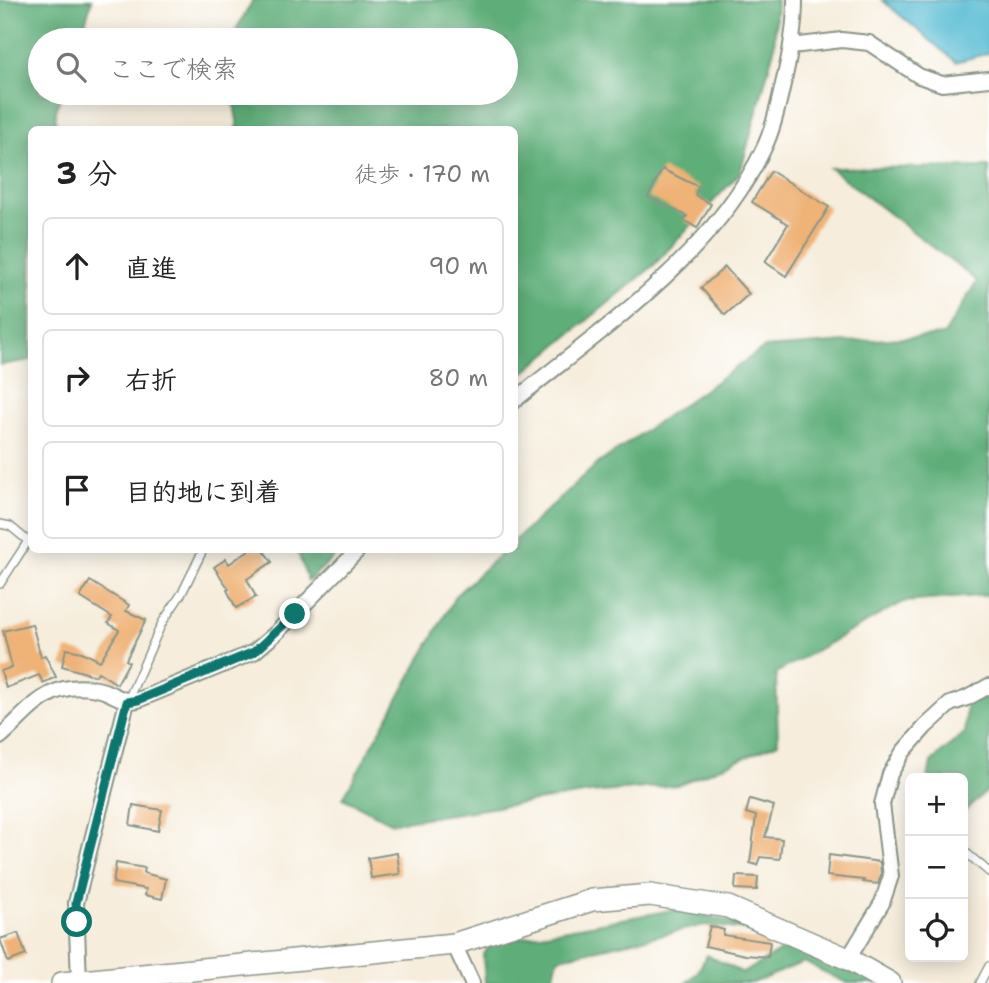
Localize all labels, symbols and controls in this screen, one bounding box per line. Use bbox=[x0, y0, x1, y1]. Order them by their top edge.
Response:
search box bbox=[28, 28, 518, 105]
icon: search bbox=[52, 48, 90, 86]
text: ここで検索 bbox=[108, 51, 238, 86]
text: 3 分 bbox=[56, 153, 117, 194]
text: 徒歩 · 170 m bbox=[354, 159, 490, 189]
icon: ahead bbox=[58, 247, 96, 285]
text: 直進 bbox=[125, 250, 177, 285]
text: 90 m bbox=[428, 251, 488, 281]
icon: right bbox=[58, 359, 96, 397]
text: 右折 bbox=[125, 362, 177, 397]
text: 80 m bbox=[429, 363, 488, 393]
icon: arrive bbox=[58, 471, 96, 509]
text: 目的地に到着 bbox=[125, 474, 281, 509]
route end bbox=[279, 598, 310, 629]
map controls bbox=[905, 773, 968, 962]
button: + bbox=[905, 773, 968, 836]
button: − bbox=[905, 836, 968, 899]
button: locate bbox=[905, 899, 968, 962]
route start bbox=[61, 906, 92, 937]

